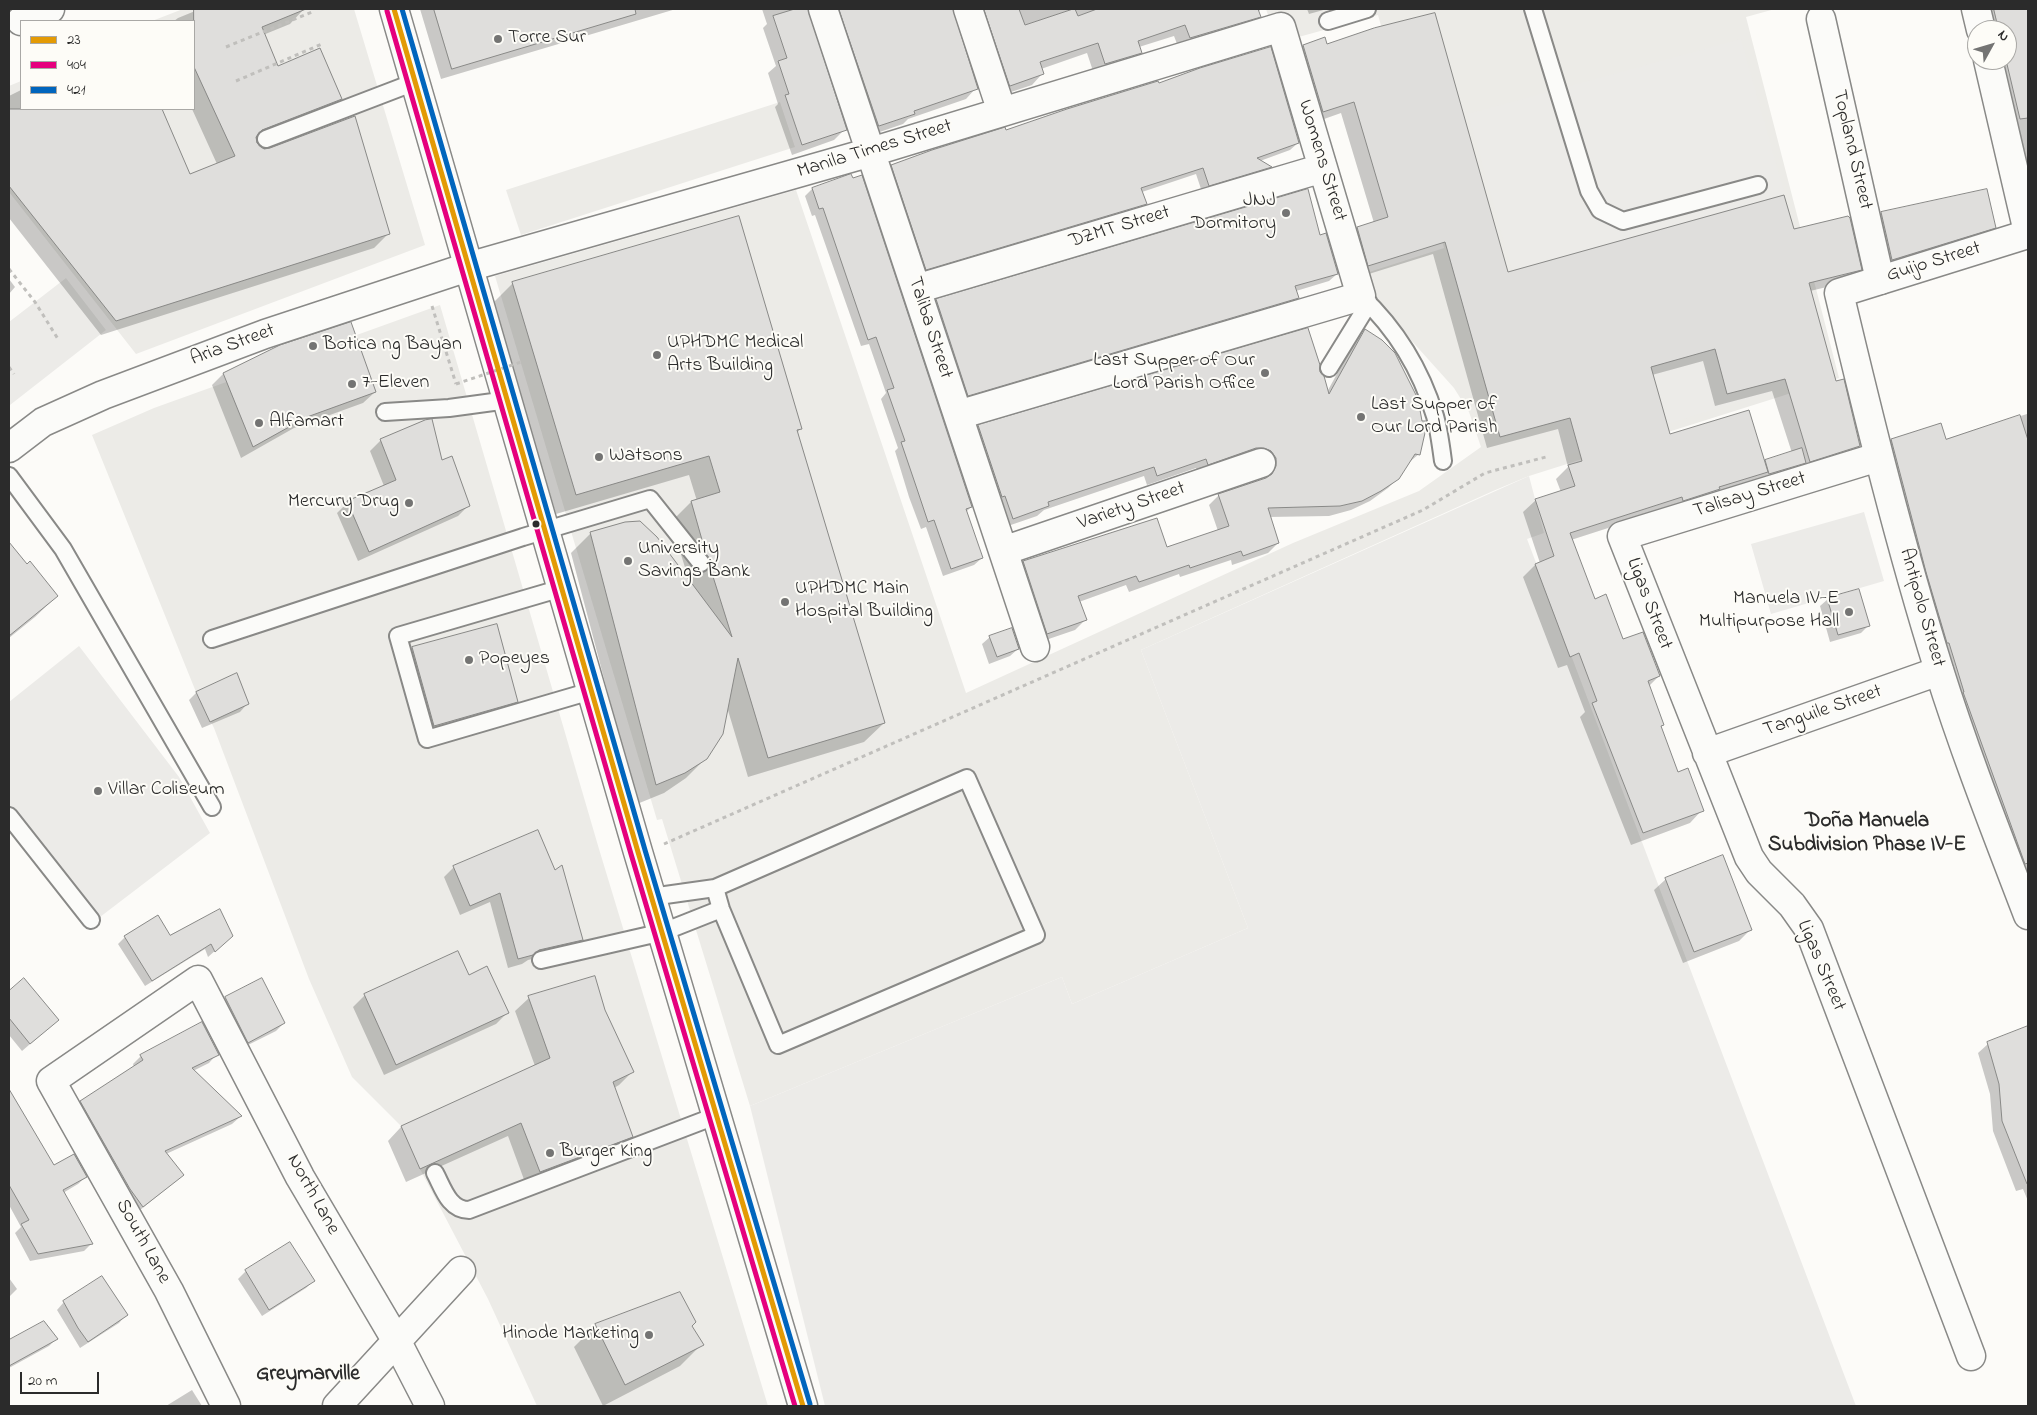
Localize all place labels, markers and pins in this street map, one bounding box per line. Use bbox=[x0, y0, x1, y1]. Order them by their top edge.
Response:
place label: Torre Sur bbox=[508, 27, 586, 51]
marker: Torre Sur bbox=[492, 33, 504, 45]
place label: JNJ Dormitory bbox=[1191, 190, 1276, 237]
marker: JNJ Dormitory bbox=[1280, 207, 1292, 219]
place label: UPHDMC Medical Arts Building bbox=[667, 332, 803, 379]
place label: Botica ng Bayan bbox=[323, 334, 462, 358]
marker: Botica ng Bayan bbox=[307, 340, 319, 352]
marker: UPHDMC Medical Arts Building bbox=[651, 349, 663, 361]
place label: Last Supper of Our Lord Parish Office bbox=[1093, 350, 1255, 397]
marker: Last Supper of Our Lord Parish Office bbox=[1259, 367, 1271, 379]
place label: 7-Eleven bbox=[362, 372, 429, 396]
marker: 7-Eleven bbox=[346, 378, 358, 390]
place label: Last Supper of Our Lord Parish bbox=[1371, 394, 1498, 441]
place label: Alfamart bbox=[269, 411, 344, 435]
marker: Last Supper of Our Lord Parish bbox=[1355, 411, 1367, 423]
marker: Alfamart bbox=[253, 417, 265, 429]
place label: Watsons bbox=[609, 445, 683, 469]
marker: Watsons bbox=[593, 451, 605, 463]
place label: Mercury Drug bbox=[288, 491, 399, 515]
marker: Mercury Drug bbox=[403, 497, 415, 509]
unlabelled marker bbox=[531, 519, 541, 529]
place label: University Savings Bank bbox=[638, 538, 750, 585]
marker: University Savings Bank bbox=[622, 555, 634, 567]
place label: UPHDMC Main Hospital Building bbox=[795, 578, 933, 625]
place label: Manuela IV-E Multipurpose Hall bbox=[1699, 588, 1839, 635]
marker: UPHDMC Main Hospital Building bbox=[779, 596, 791, 608]
marker: Manuela IV-E Multipurpose Hall bbox=[1843, 606, 1855, 618]
place label: Popeyes bbox=[479, 648, 550, 672]
marker: Popeyes bbox=[463, 654, 475, 666]
place label: Villar Coliseum bbox=[108, 779, 224, 803]
marker: Villar Coliseum bbox=[92, 785, 104, 797]
place label: Burger King bbox=[560, 1141, 652, 1165]
marker: Burger King bbox=[544, 1147, 556, 1159]
place label: Hinode Marketing bbox=[502, 1323, 639, 1347]
marker: Hinode Marketing bbox=[643, 1329, 655, 1341]

